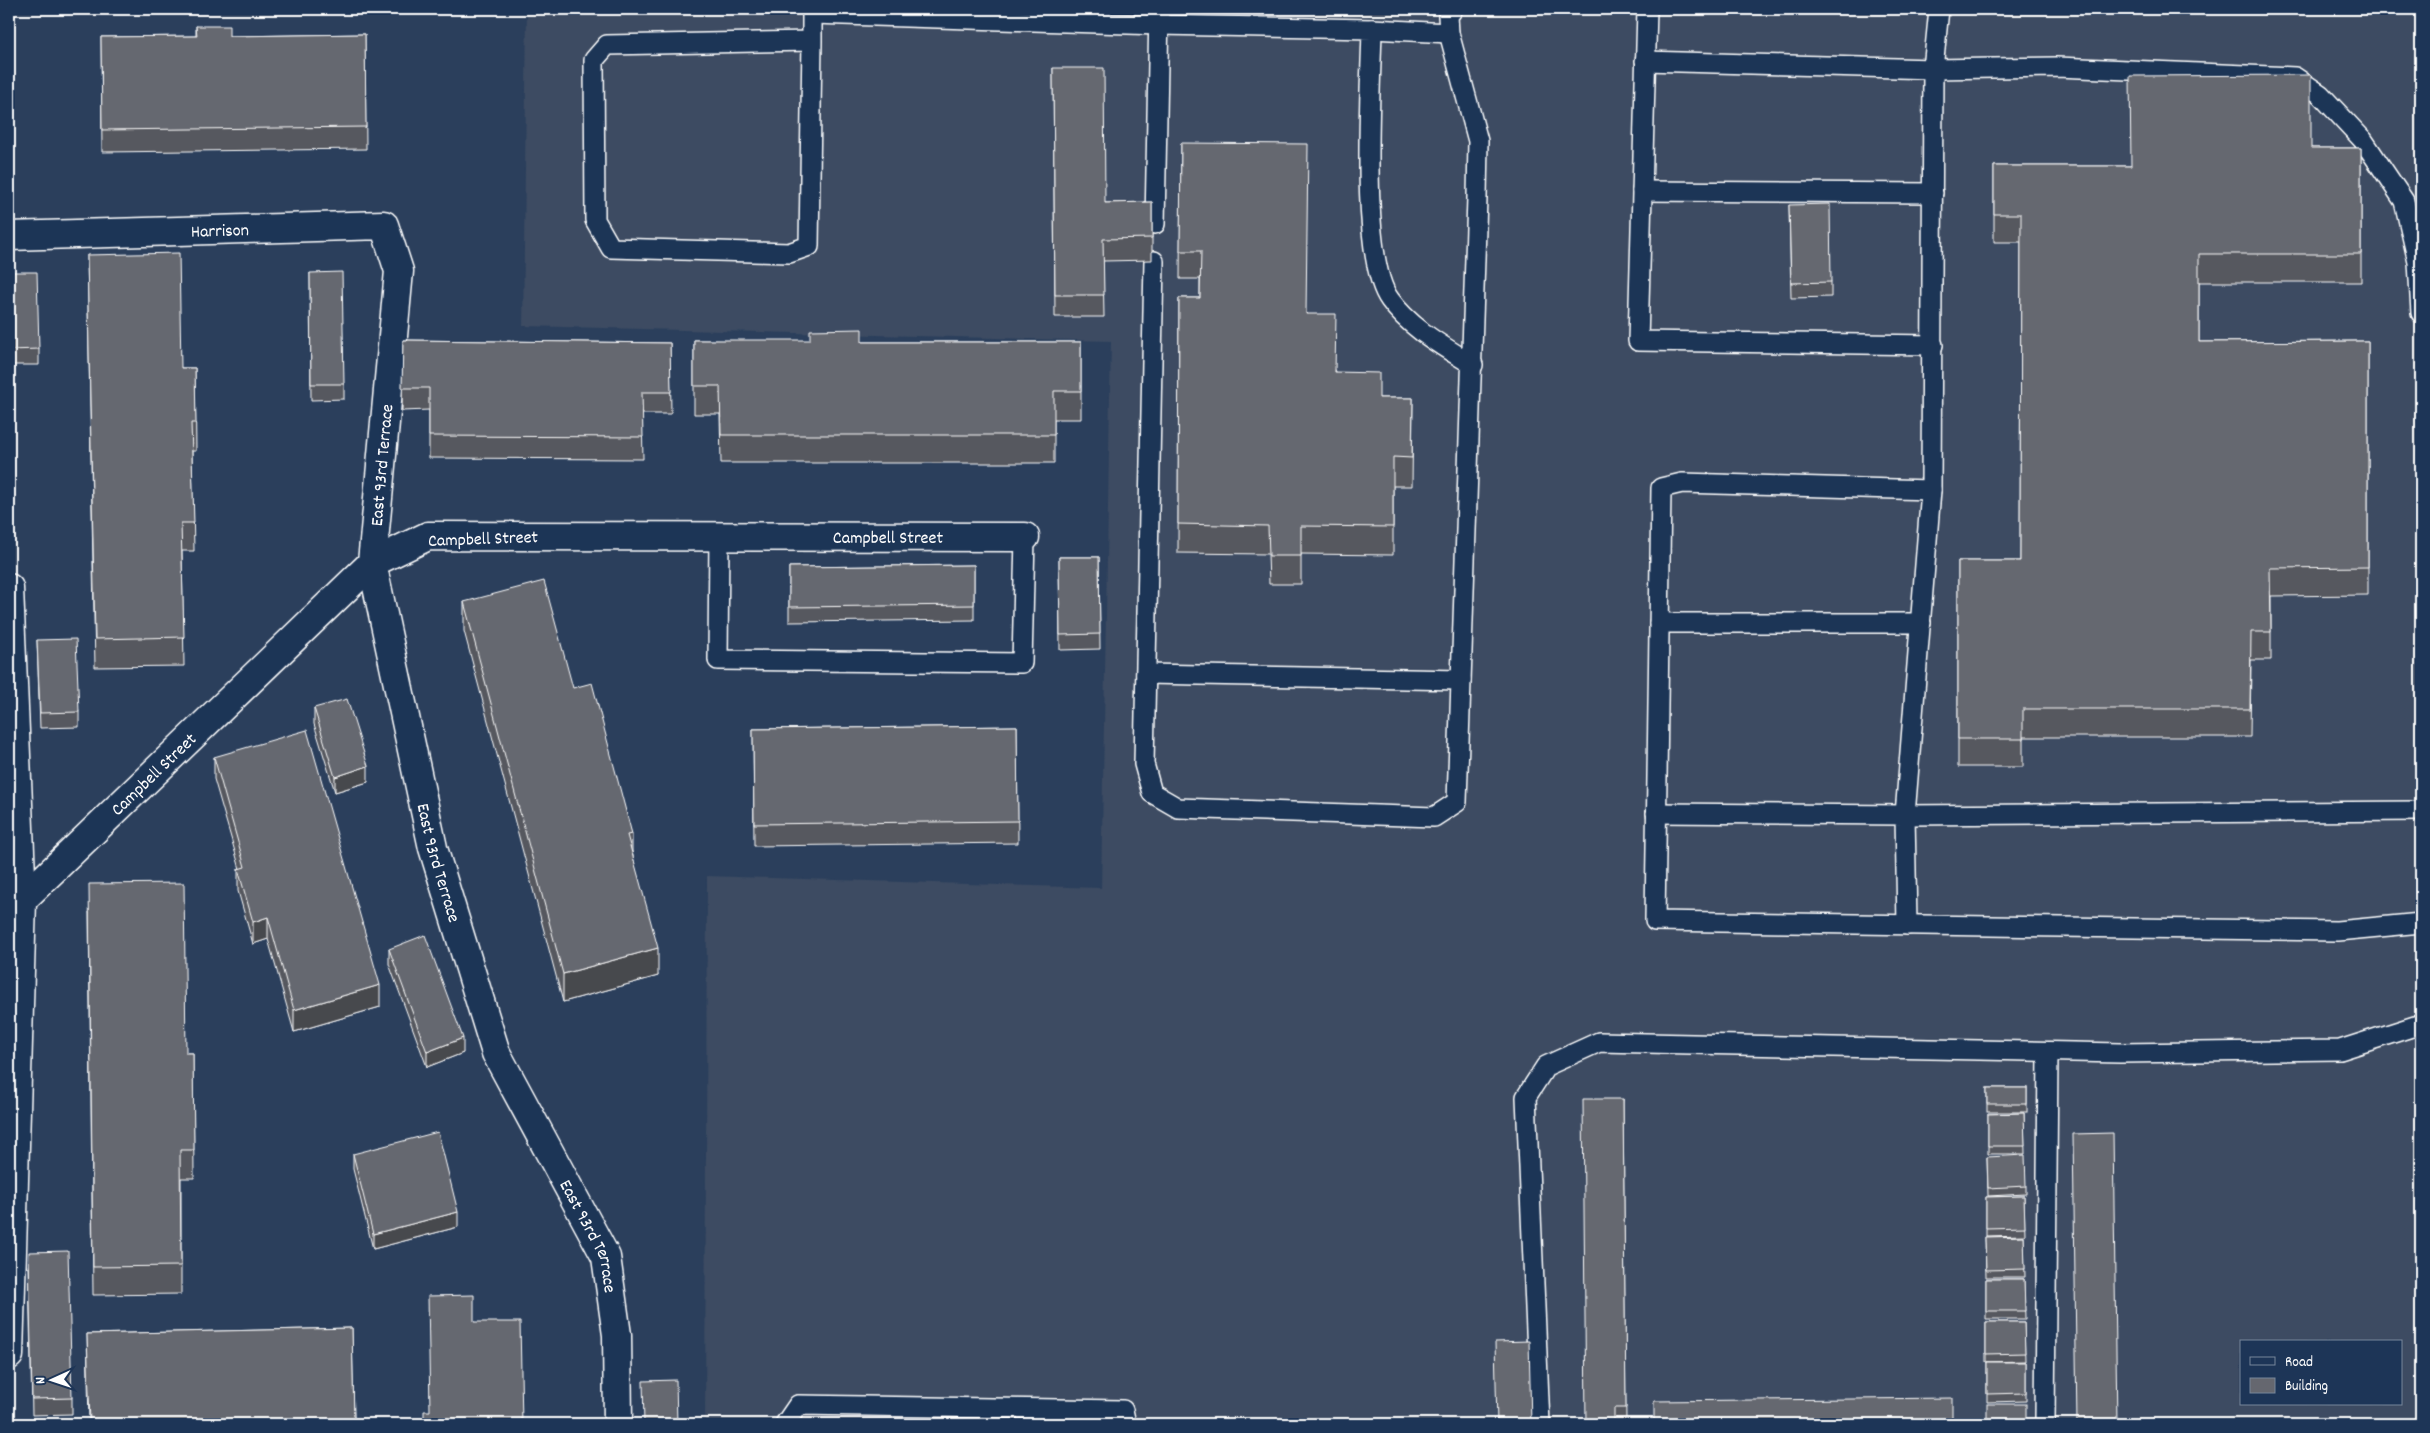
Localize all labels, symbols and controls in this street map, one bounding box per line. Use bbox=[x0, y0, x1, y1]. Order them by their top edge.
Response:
street label: Harrison bbox=[190, 219, 249, 246]
street label: East 93rd Terrace bbox=[366, 403, 401, 527]
street label: Campbell Street bbox=[428, 526, 539, 555]
street label: Campbell Street bbox=[833, 527, 943, 552]
street label: Campbell Street bbox=[106, 728, 203, 823]
street label: East 93rd Terrace bbox=[409, 801, 465, 926]
street label: East 93rd Terrace bbox=[552, 1176, 621, 1295]
legend bbox=[2240, 1340, 2402, 1406]
text: Road bbox=[2285, 1352, 2313, 1374]
north arrow bbox=[28, 1356, 78, 1406]
text: Building bbox=[2285, 1376, 2328, 1398]
text: N bbox=[31, 1377, 51, 1385]

